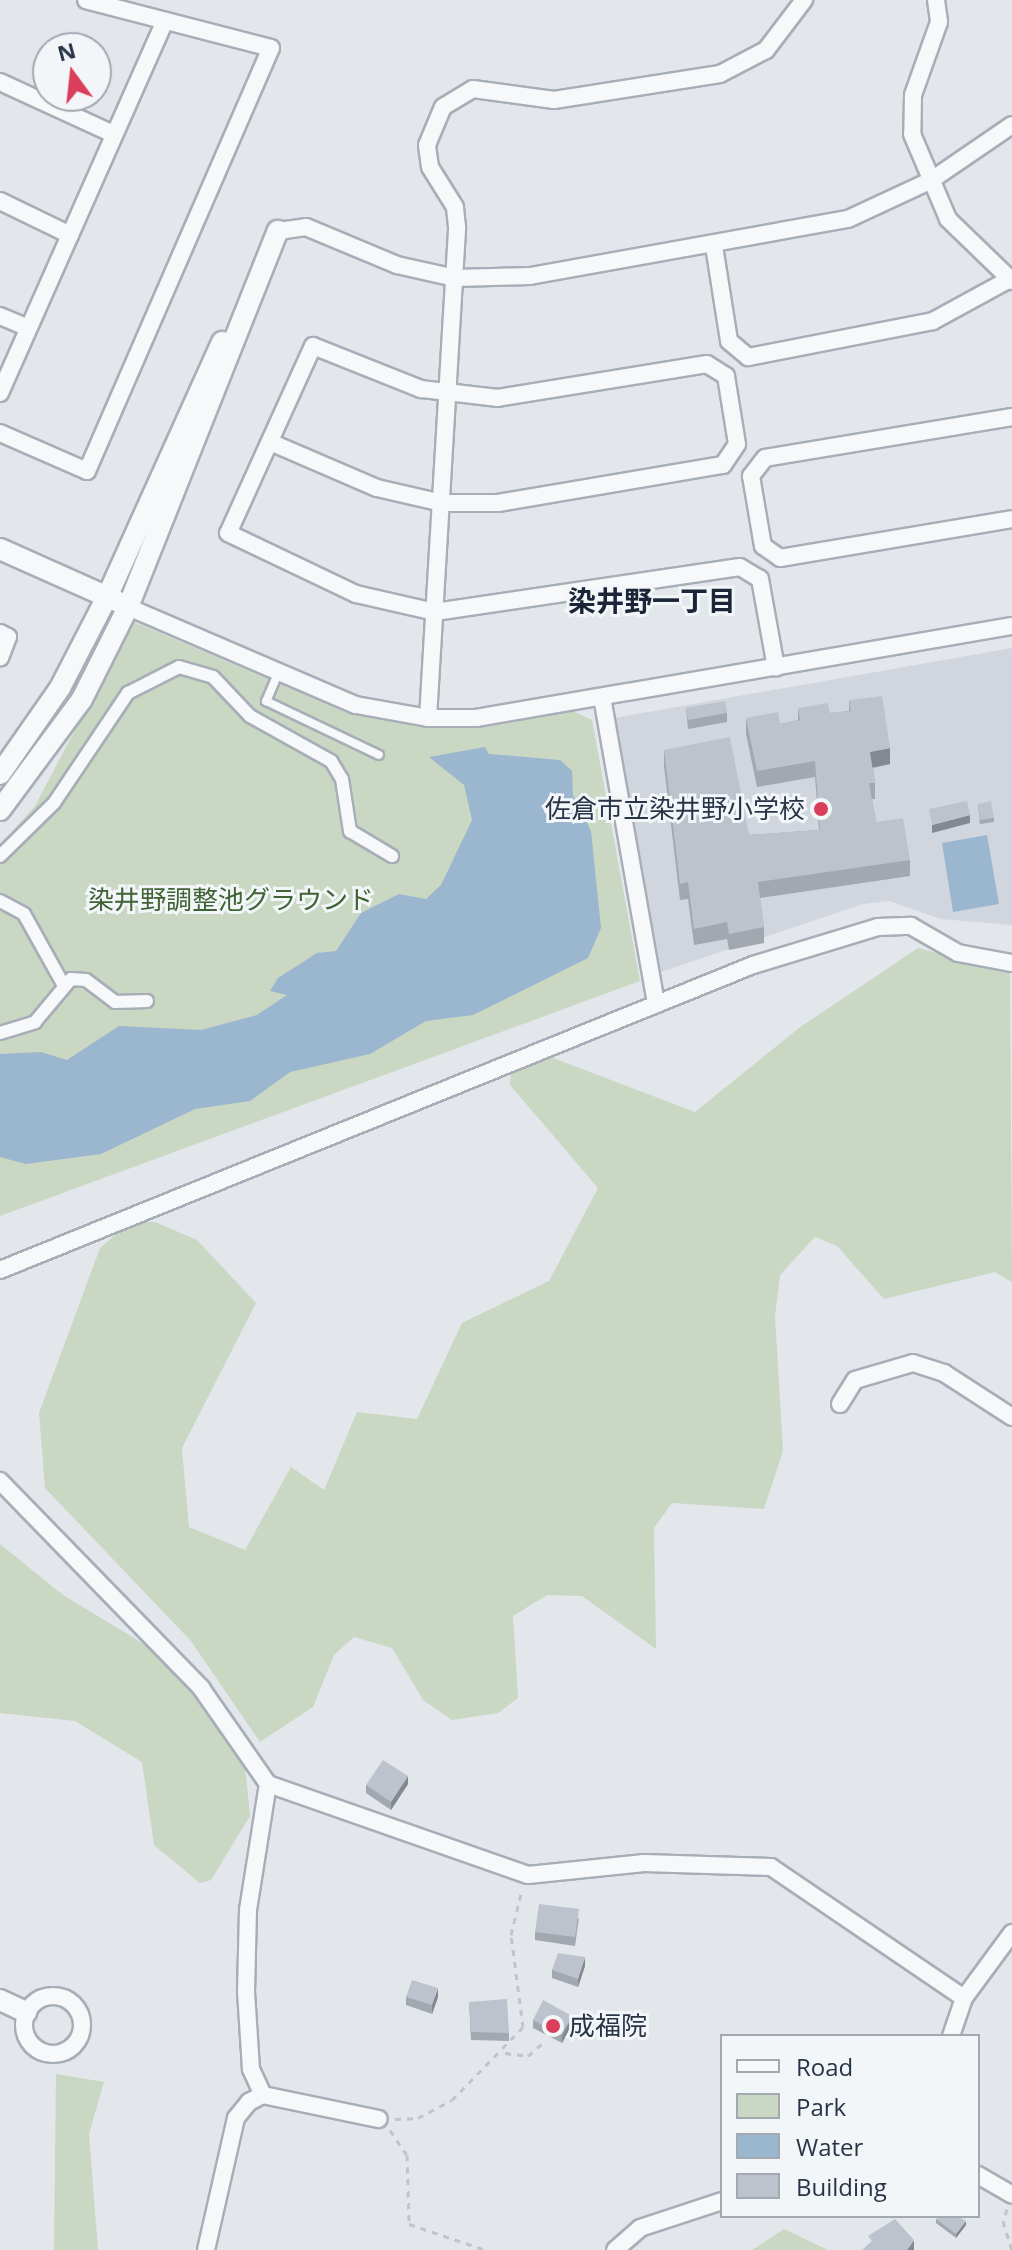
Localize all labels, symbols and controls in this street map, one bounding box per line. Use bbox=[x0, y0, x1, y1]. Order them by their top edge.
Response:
north arrow bbox=[32, 32, 112, 112]
text: N bbox=[54, 34, 79, 68]
district label: 染井野一丁目 bbox=[568, 583, 736, 617]
place label: 佐倉市立染井野小学校 bbox=[545, 793, 805, 825]
marker: 佐倉市立染井野小学校 bbox=[812, 800, 830, 818]
park label: 染井野調整池グラウンド bbox=[88, 884, 374, 916]
place label: 成福院 bbox=[569, 2010, 647, 2042]
marker: 成福院 bbox=[544, 2017, 562, 2035]
legend bbox=[720, 2034, 980, 2218]
text: Road bbox=[796, 2050, 853, 2083]
text: Park bbox=[796, 2090, 846, 2123]
text: Water bbox=[796, 2130, 863, 2163]
text: Building bbox=[796, 2170, 887, 2203]

